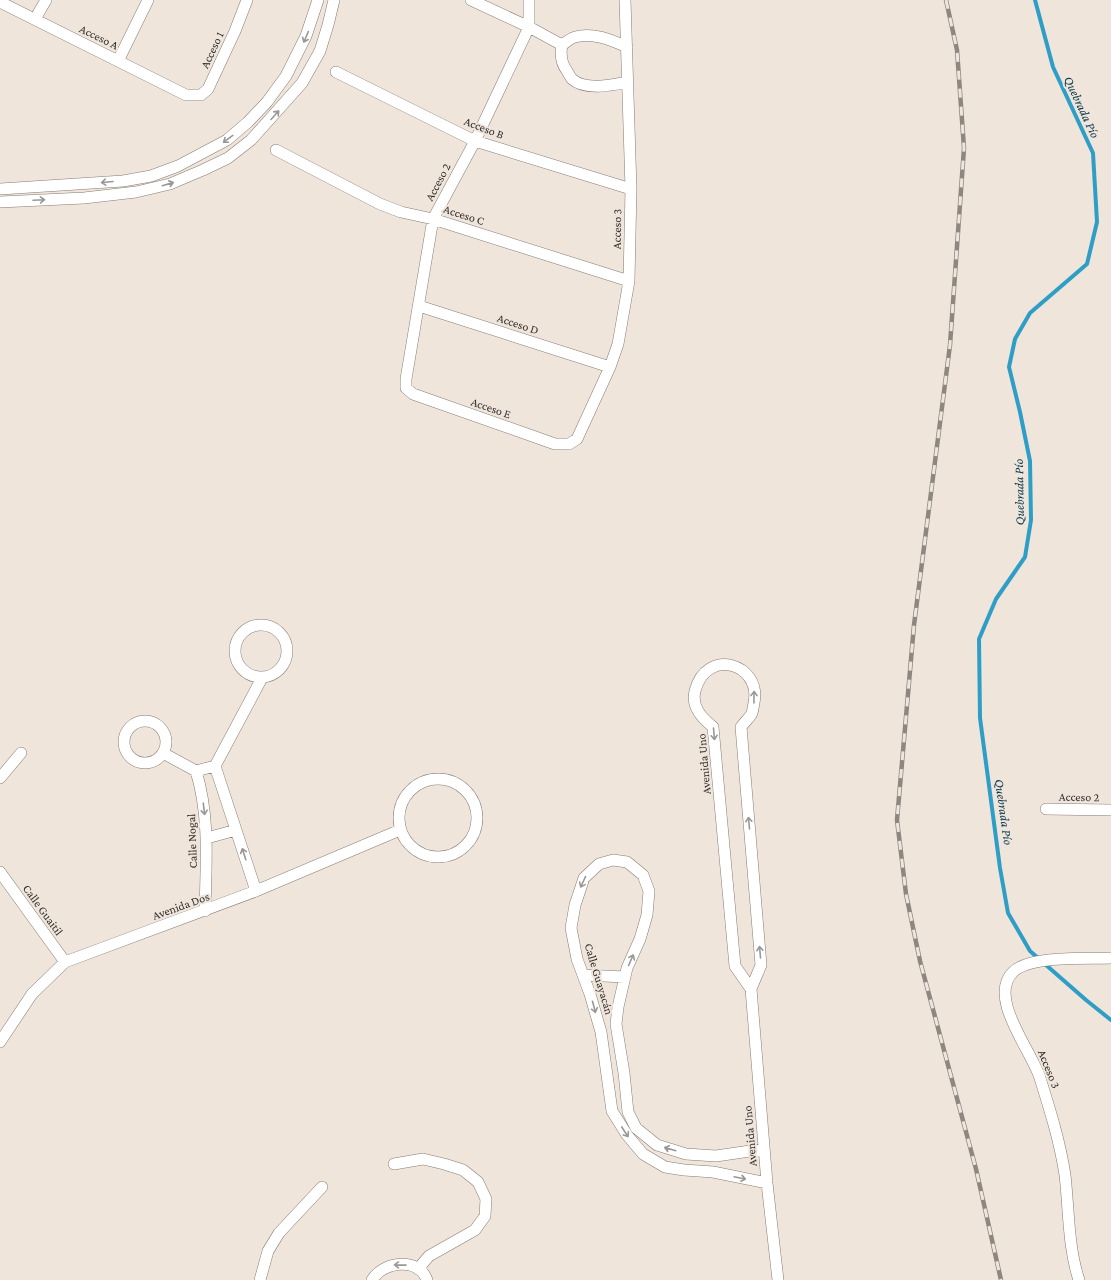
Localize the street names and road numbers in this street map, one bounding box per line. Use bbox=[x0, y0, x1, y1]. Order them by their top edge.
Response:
street label: Acceso A bbox=[77, 22, 121, 53]
street label: Acceso 1 bbox=[197, 29, 227, 71]
street label: Acceso B bbox=[462, 114, 506, 142]
street label: Acceso 2 bbox=[422, 161, 454, 203]
street label: Acceso C bbox=[442, 202, 486, 228]
street label: Acceso 3 bbox=[610, 208, 624, 249]
street label: Acceso D bbox=[495, 311, 541, 337]
street label: Acceso E bbox=[469, 395, 513, 422]
street label: Avenida Uno bbox=[694, 733, 714, 795]
street label: Acceso 2 bbox=[1059, 790, 1100, 804]
street label: Calle Nogal bbox=[184, 813, 200, 869]
street label: Calle Guaitil bbox=[20, 882, 66, 938]
street label: Avenida Dos bbox=[151, 889, 212, 923]
street label: Calle Guayacán bbox=[582, 942, 617, 1017]
street label: Acceso 3 bbox=[1035, 1048, 1063, 1091]
street label: Avenida Uno bbox=[740, 1105, 760, 1167]

